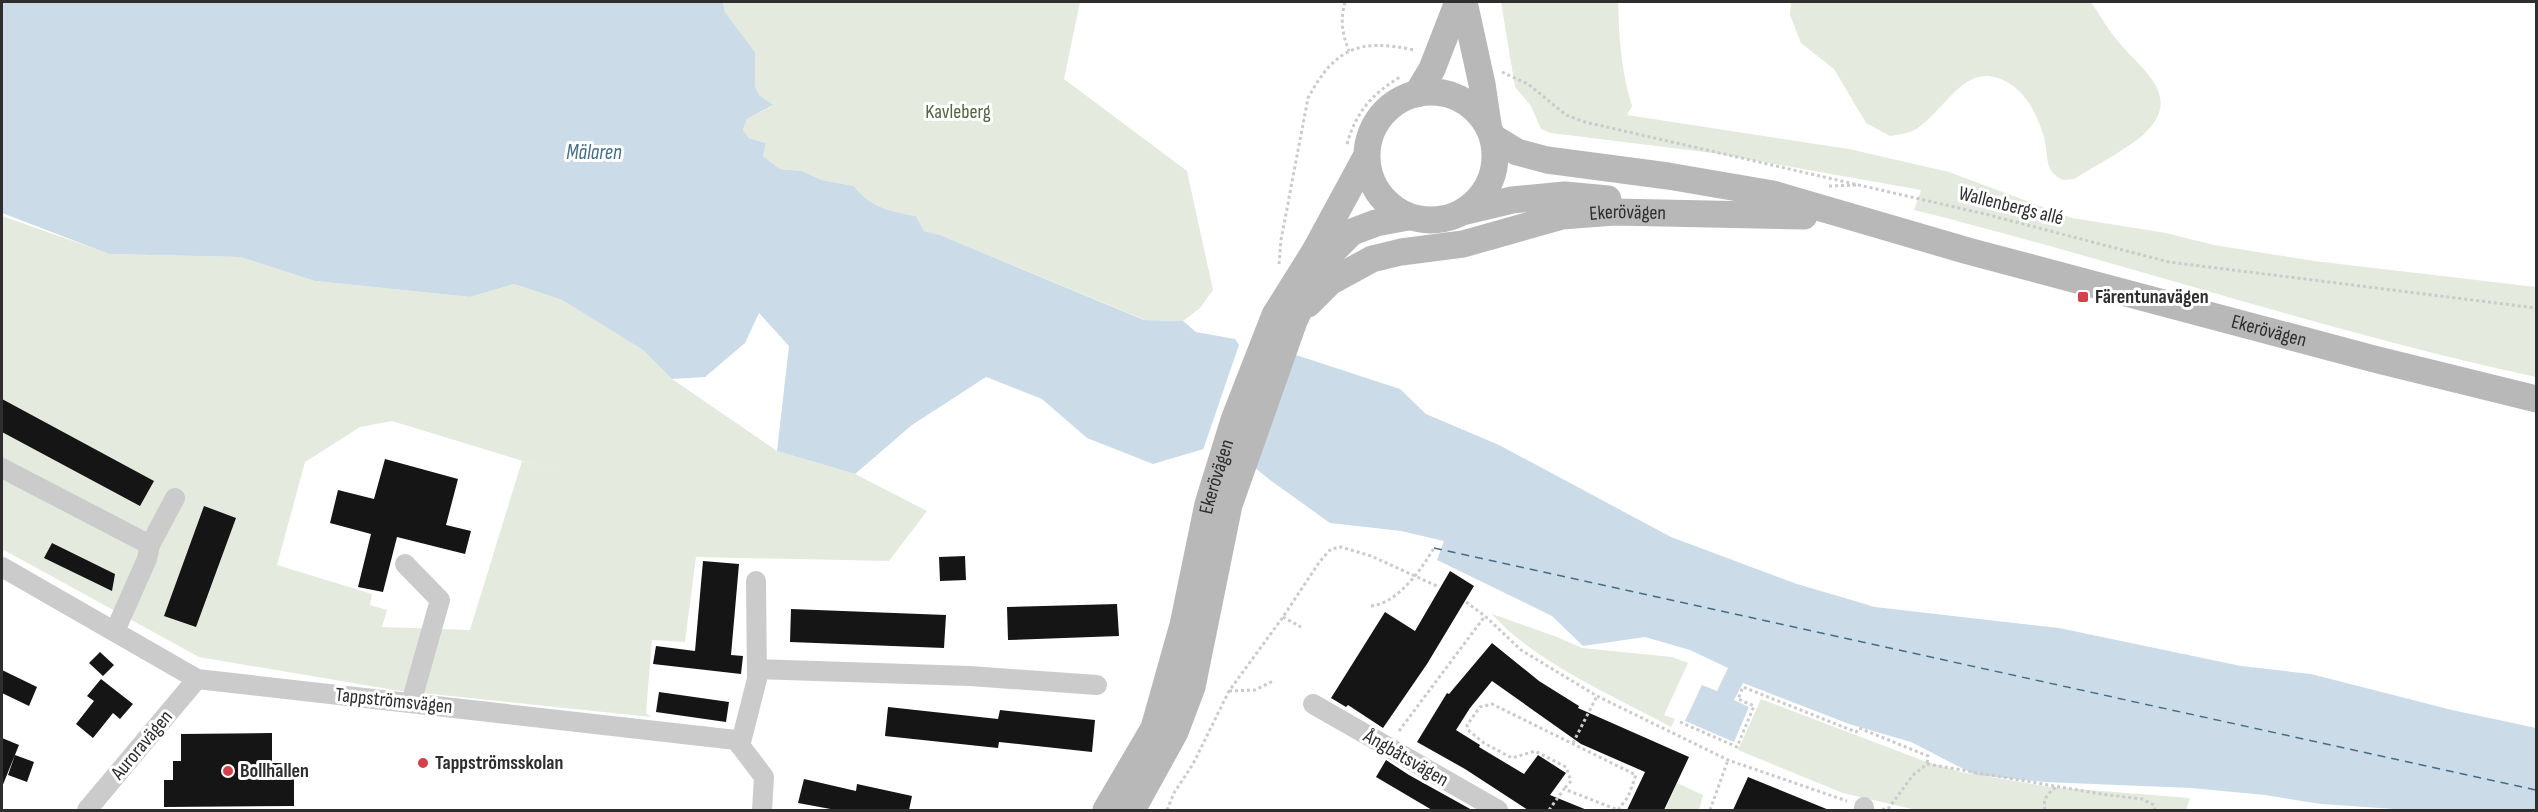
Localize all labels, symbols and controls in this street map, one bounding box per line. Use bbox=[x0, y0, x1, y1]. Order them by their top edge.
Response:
park label: Kavleberg bbox=[925, 100, 991, 124]
water label: Mälaren bbox=[566, 140, 622, 165]
street label: Wallenbergs allé bbox=[1956, 181, 2066, 231]
street label: Ekerövägen bbox=[1588, 200, 1666, 226]
place label: Färentunavägen bbox=[2095, 285, 2209, 309]
marker: Färentunavägen bbox=[2076, 290, 2090, 304]
street label: Ekerövägen bbox=[2229, 310, 2309, 352]
street label: Ekerövägen bbox=[1194, 437, 1239, 516]
street label: Tappströmsvägen bbox=[334, 683, 454, 719]
street label: Auroravägen bbox=[105, 705, 178, 785]
street label: Ångbåtsvägen bbox=[1358, 724, 1453, 792]
place label: Tappströmsskolan bbox=[435, 751, 563, 775]
marker: Tappströmsskolan bbox=[416, 756, 430, 770]
place label: Bollhallen bbox=[240, 759, 309, 783]
marker: Bollhallen bbox=[221, 764, 235, 778]

